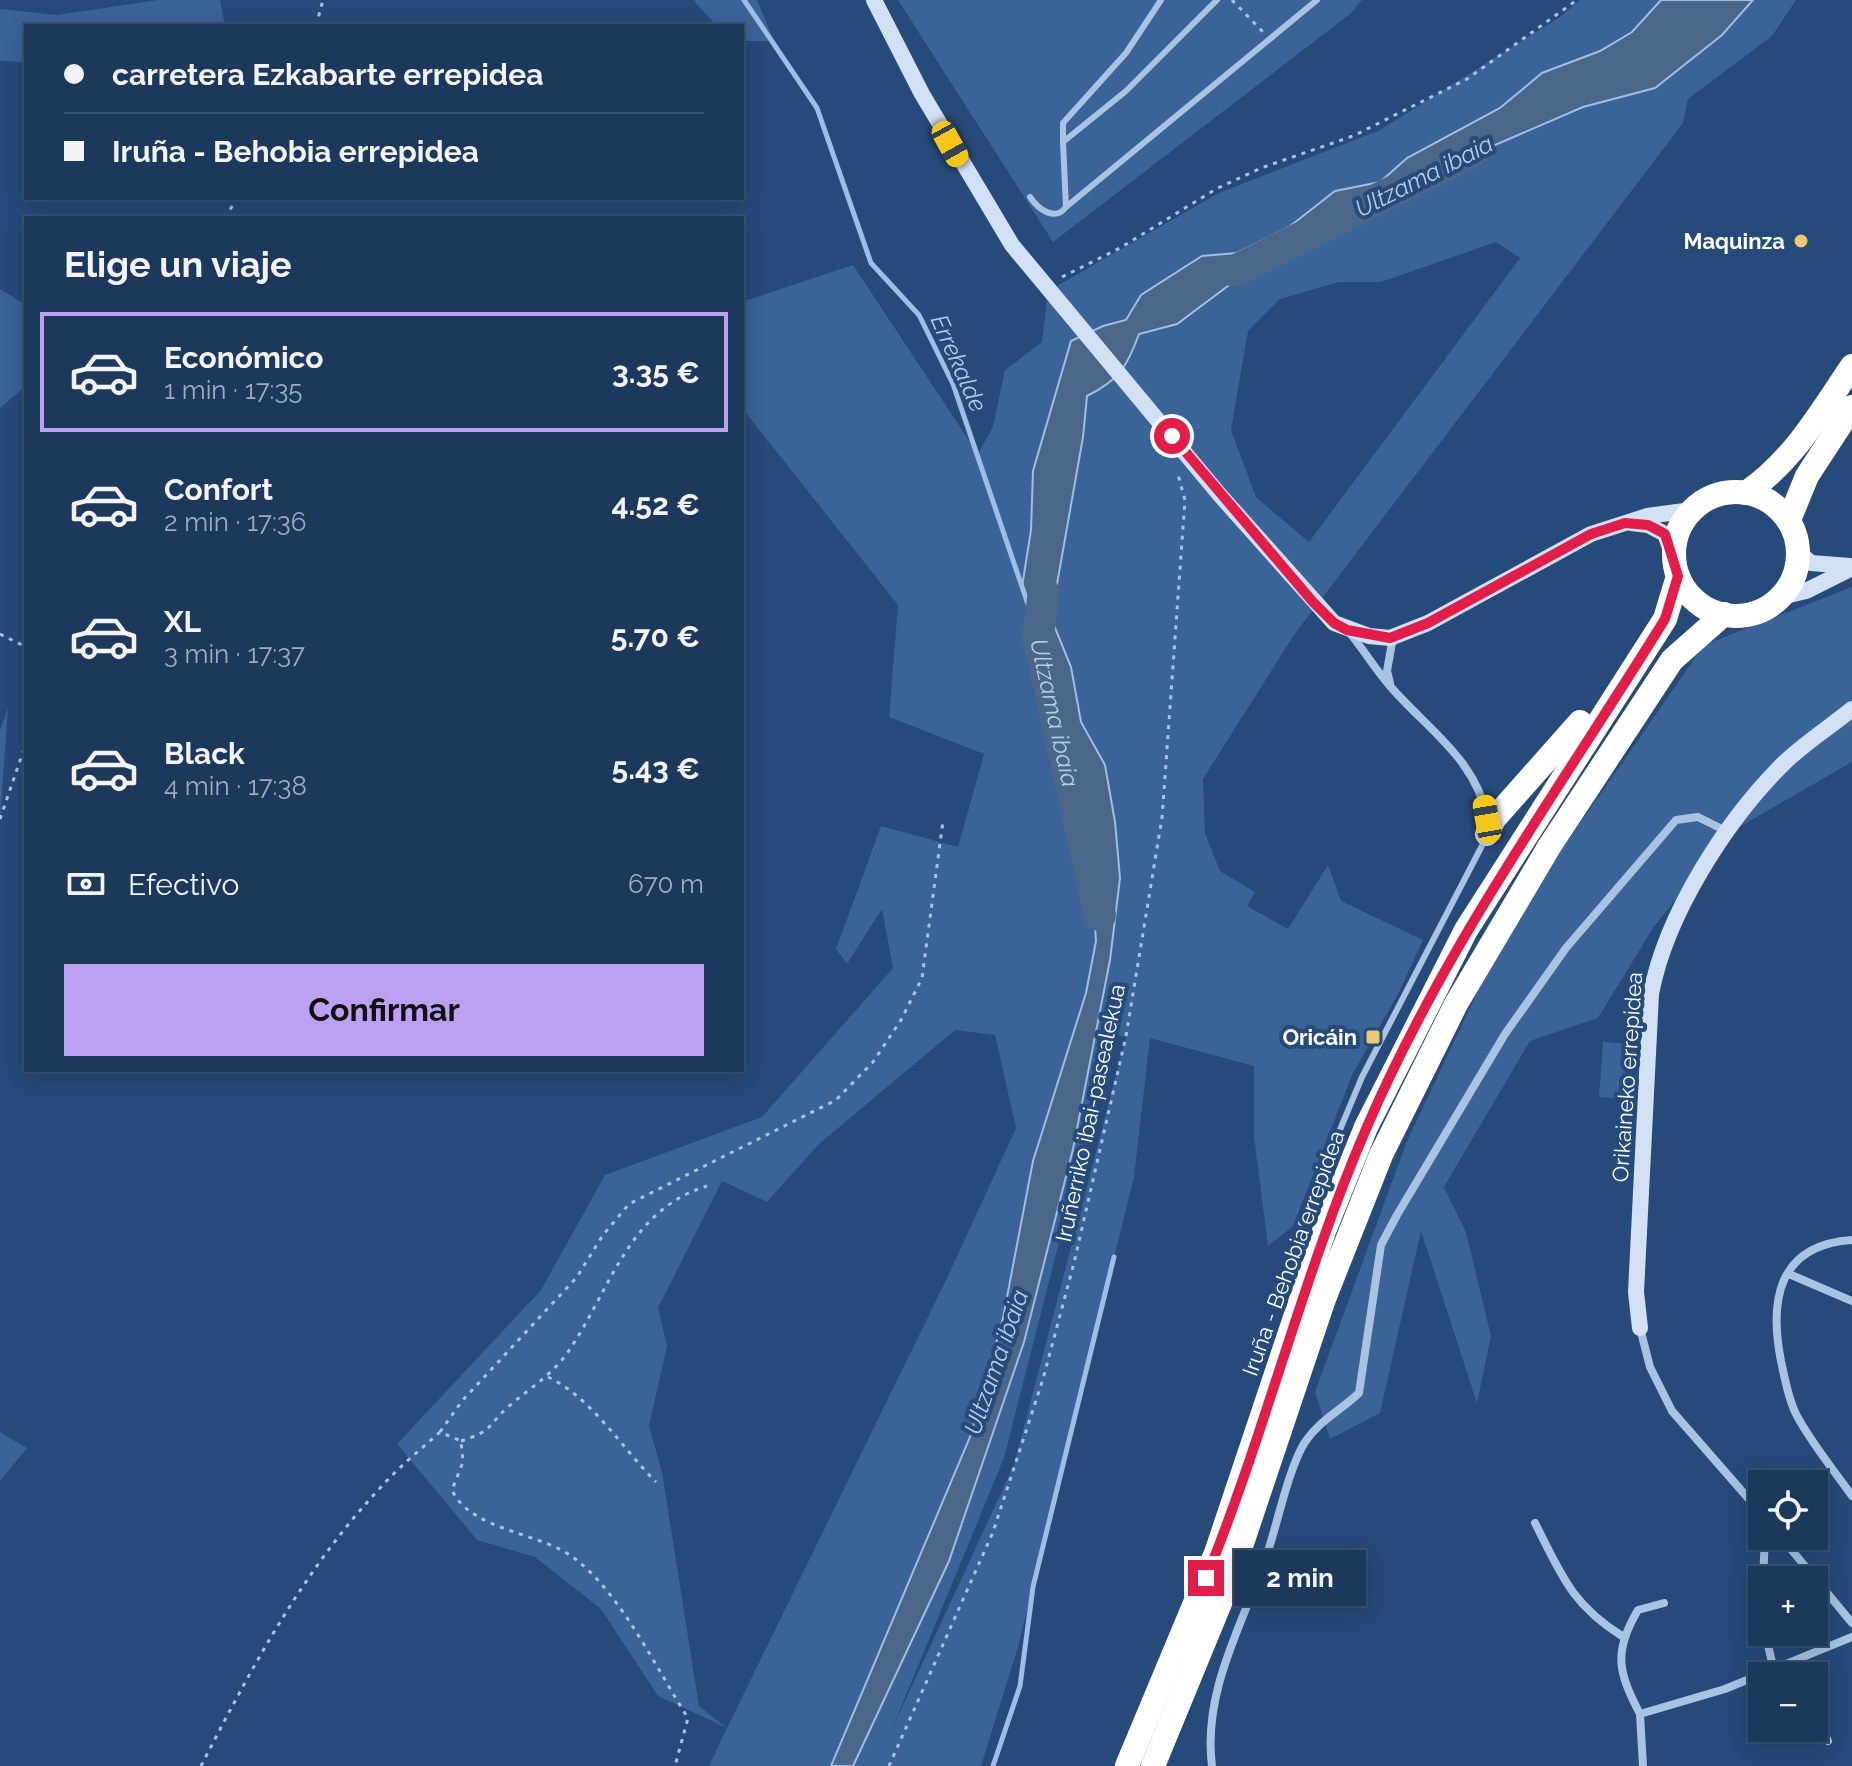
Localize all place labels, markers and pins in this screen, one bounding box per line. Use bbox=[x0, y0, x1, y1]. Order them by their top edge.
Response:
place label: Maquinza bbox=[1684, 228, 1785, 254]
marker: Maquinza bbox=[1792, 232, 1810, 250]
place label: Oricáin bbox=[1282, 1024, 1357, 1050]
marker: Oricáin bbox=[1364, 1028, 1382, 1046]

